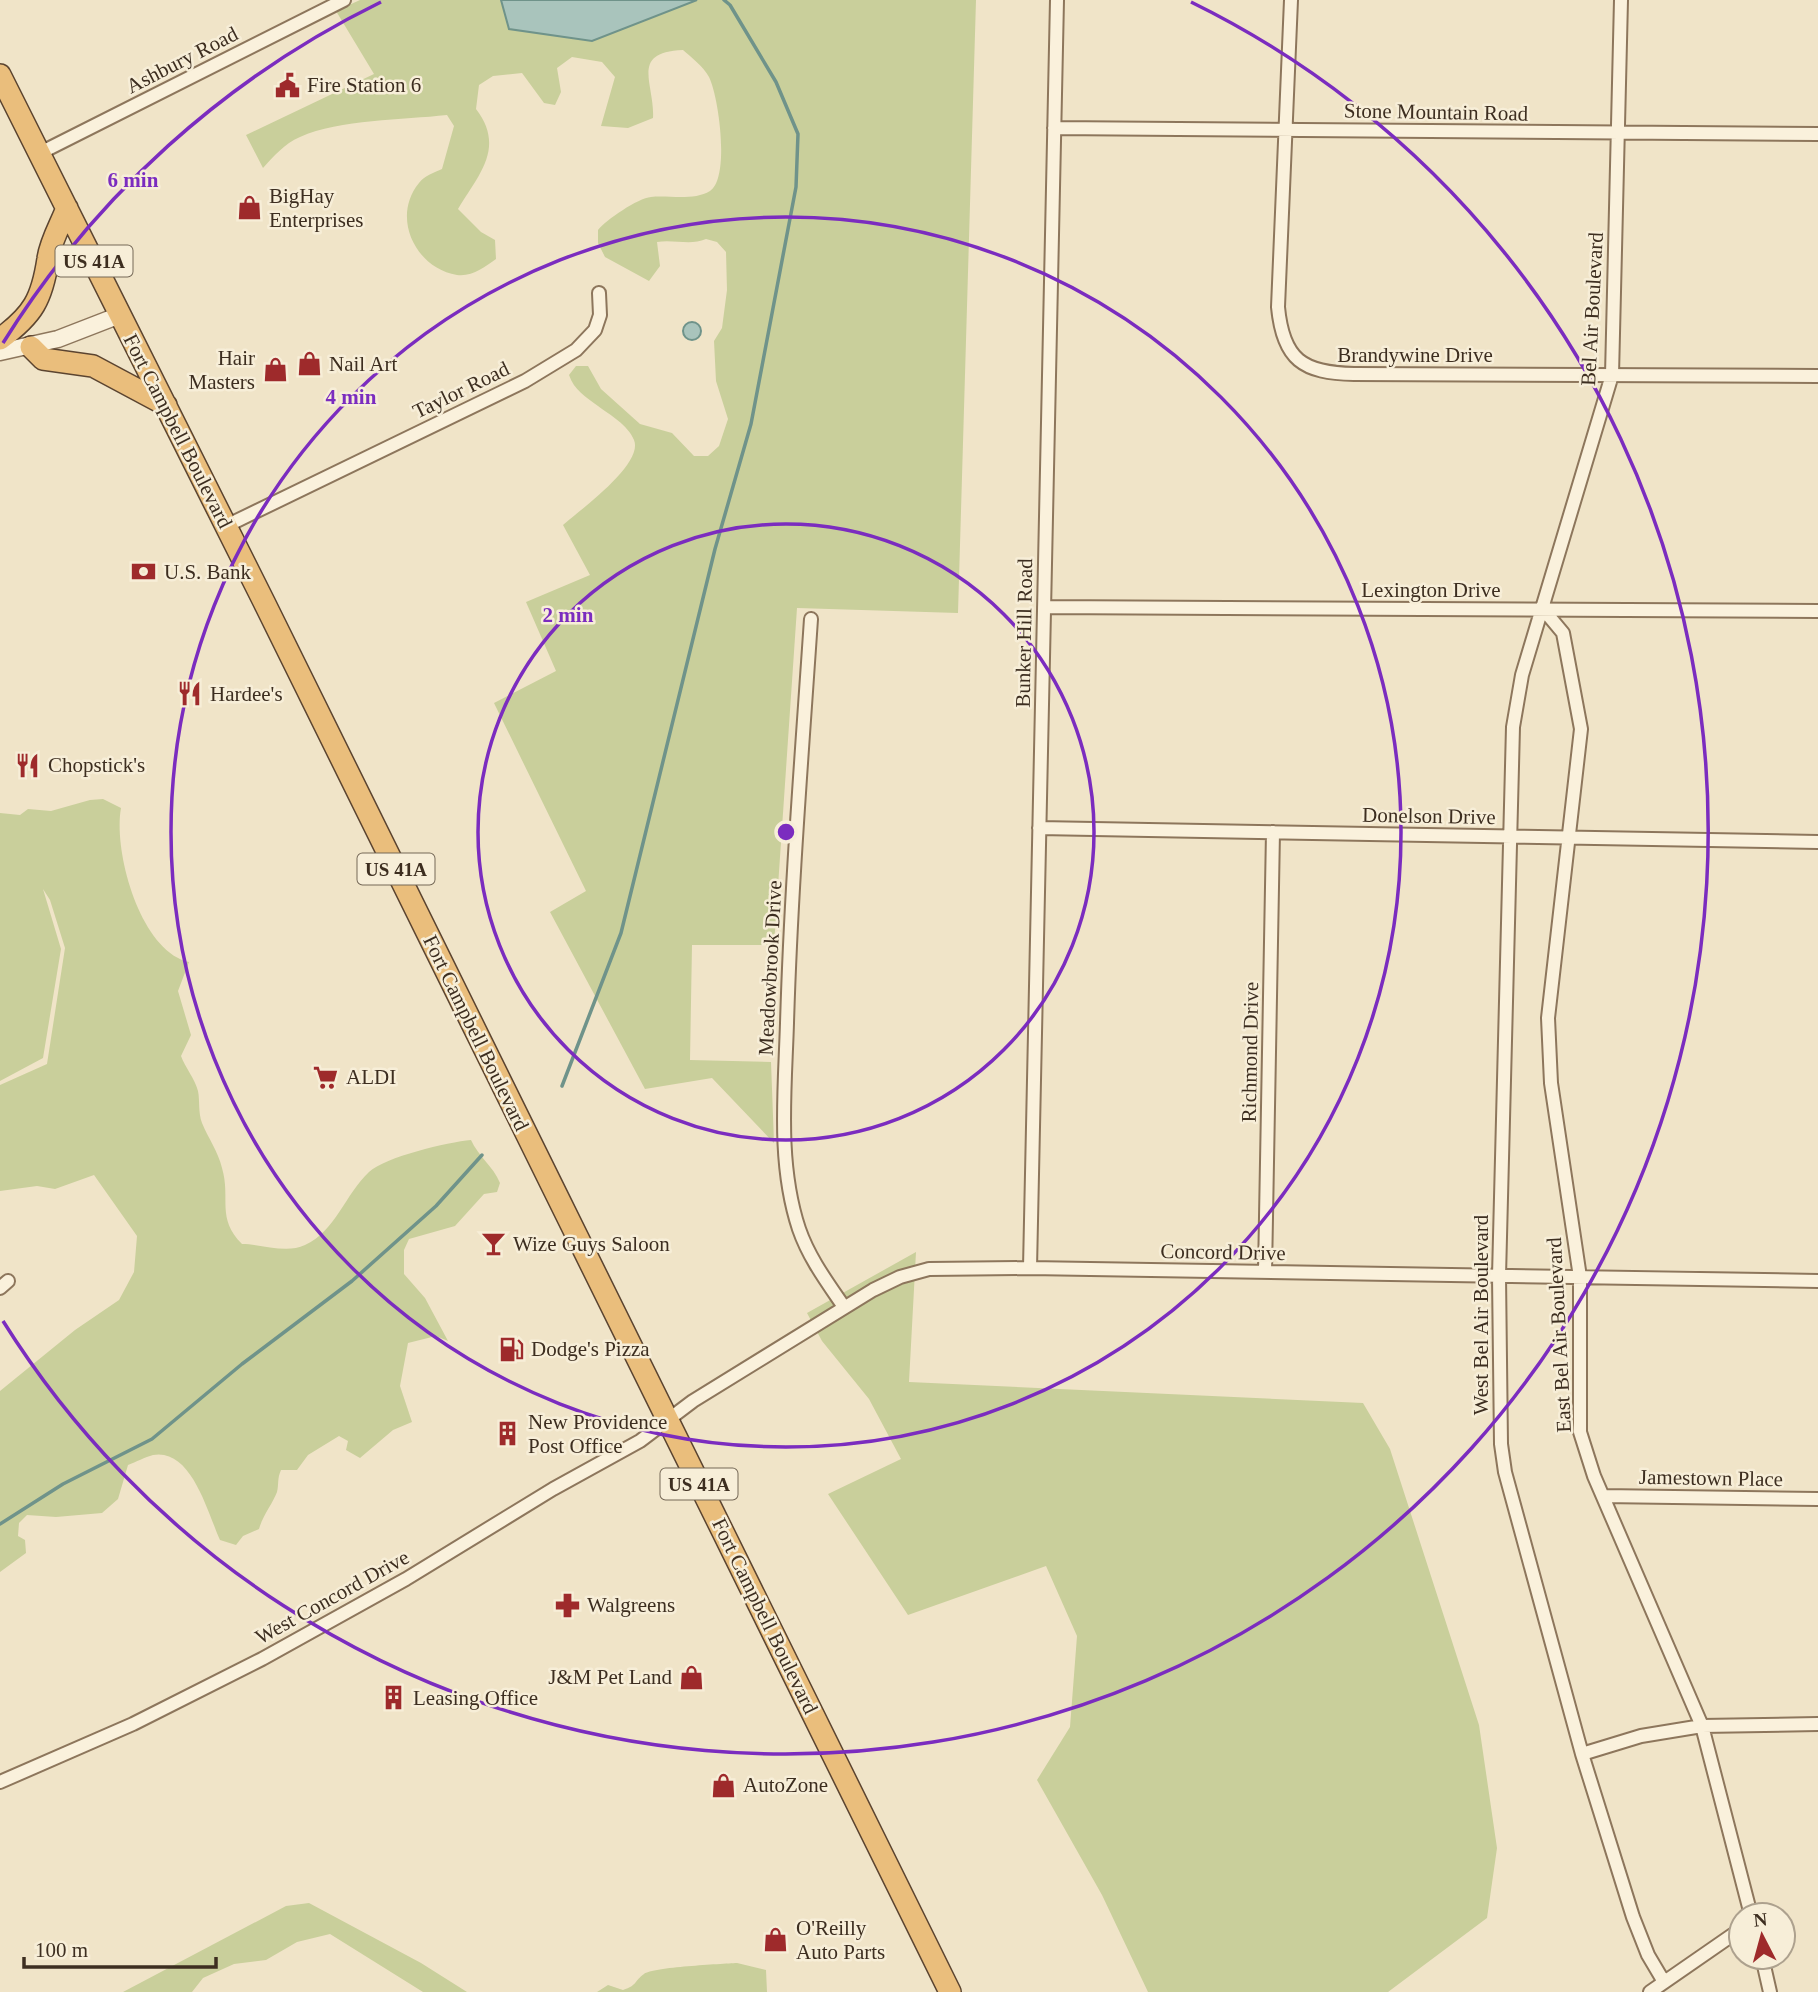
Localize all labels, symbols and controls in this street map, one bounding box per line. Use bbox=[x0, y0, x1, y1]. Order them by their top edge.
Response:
street label: Ashbury Road bbox=[122, 21, 242, 98]
public building icon: Fire Station 6 bbox=[273, 71, 301, 99]
place label: Fire Station 6 bbox=[307, 73, 421, 97]
street label: Stone Mountain Road bbox=[1344, 98, 1529, 126]
text: 6 min bbox=[108, 168, 159, 192]
place label: BigHay Enterprises bbox=[269, 184, 363, 232]
shop icon: BigHay Enterprises bbox=[235, 194, 263, 222]
street label: Bel Air Boulevard bbox=[1576, 231, 1608, 387]
road number: US 41A bbox=[56, 246, 132, 276]
street label: Fort Campbell Boulevard bbox=[119, 330, 238, 533]
street label: Brandywine Drive bbox=[1337, 343, 1493, 367]
place label: Hair Masters bbox=[189, 346, 255, 394]
shop icon: Nail Art bbox=[295, 350, 323, 378]
place label: Nail Art bbox=[329, 352, 397, 376]
shop icon: Hair Masters bbox=[261, 356, 289, 384]
street label: Taylor Road bbox=[409, 356, 513, 424]
text: 4 min bbox=[326, 385, 377, 409]
bank icon: U.S. Bank bbox=[130, 558, 158, 586]
street label: Bunker Hill Road bbox=[1011, 558, 1037, 708]
place label: U.S. Bank bbox=[164, 560, 251, 584]
street label: Lexington Drive bbox=[1361, 578, 1501, 602]
text: 2 min bbox=[543, 603, 594, 627]
restaurant icon: Hardee's bbox=[176, 680, 204, 708]
place label: Hardee's bbox=[210, 682, 283, 706]
restaurant icon: Chopstick's bbox=[14, 751, 42, 779]
place label: Chopstick's bbox=[48, 753, 145, 777]
street label: Donelson Drive bbox=[1362, 803, 1496, 829]
centre of rings bbox=[774, 820, 798, 844]
road number: US 41A bbox=[358, 854, 434, 884]
street label: Meadowbrook Drive bbox=[753, 880, 787, 1056]
street label: Fort Campbell Boulevard bbox=[418, 931, 534, 1135]
street label: Richmond Drive bbox=[1237, 982, 1263, 1122]
supermarket icon: ALDI bbox=[312, 1063, 340, 1091]
place label: ALDI bbox=[346, 1065, 396, 1089]
street label: West Bel Air Boulevard bbox=[1469, 1214, 1493, 1415]
bar icon: Wize Guys Saloon bbox=[479, 1230, 507, 1258]
place label: Wize Guys Saloon bbox=[513, 1232, 670, 1256]
street label: East Bel Air Boulevard bbox=[1542, 1236, 1576, 1433]
street label: Concord Drive bbox=[1160, 1239, 1286, 1265]
fuel station icon: Dodge's Pizza bbox=[497, 1335, 525, 1363]
place label: Dodge's Pizza bbox=[531, 1337, 650, 1361]
place label: New Providence Post Office bbox=[528, 1410, 667, 1458]
building icon: New Providence Post Office bbox=[494, 1420, 522, 1448]
street label: Jamestown Place bbox=[1639, 1465, 1783, 1491]
road number: US 41A bbox=[660, 1468, 738, 1500]
street label: Fort Campbell Boulevard bbox=[707, 1514, 823, 1718]
street label: West Concord Drive bbox=[251, 1545, 413, 1649]
pharmacy icon: Walgreens bbox=[553, 1591, 581, 1619]
place label: Walgreens bbox=[587, 1593, 675, 1617]
shop icon: J&M Pet Land bbox=[678, 1663, 706, 1691]
place label: J&M Pet Land bbox=[548, 1665, 672, 1689]
building icon: Leasing Office bbox=[379, 1684, 407, 1712]
place label: Leasing Office bbox=[413, 1686, 538, 1710]
shop icon: AutoZone bbox=[709, 1771, 737, 1799]
place label: AutoZone bbox=[743, 1773, 828, 1797]
north arrow bbox=[1727, 1901, 1797, 1971]
text: N bbox=[1752, 1908, 1768, 1931]
place label: O'Reilly Auto Parts bbox=[796, 1916, 885, 1964]
scale bar bbox=[24, 1926, 217, 1970]
shop icon: O'Reilly Auto Parts bbox=[762, 1926, 790, 1954]
text: 100 m bbox=[35, 1938, 88, 1962]

